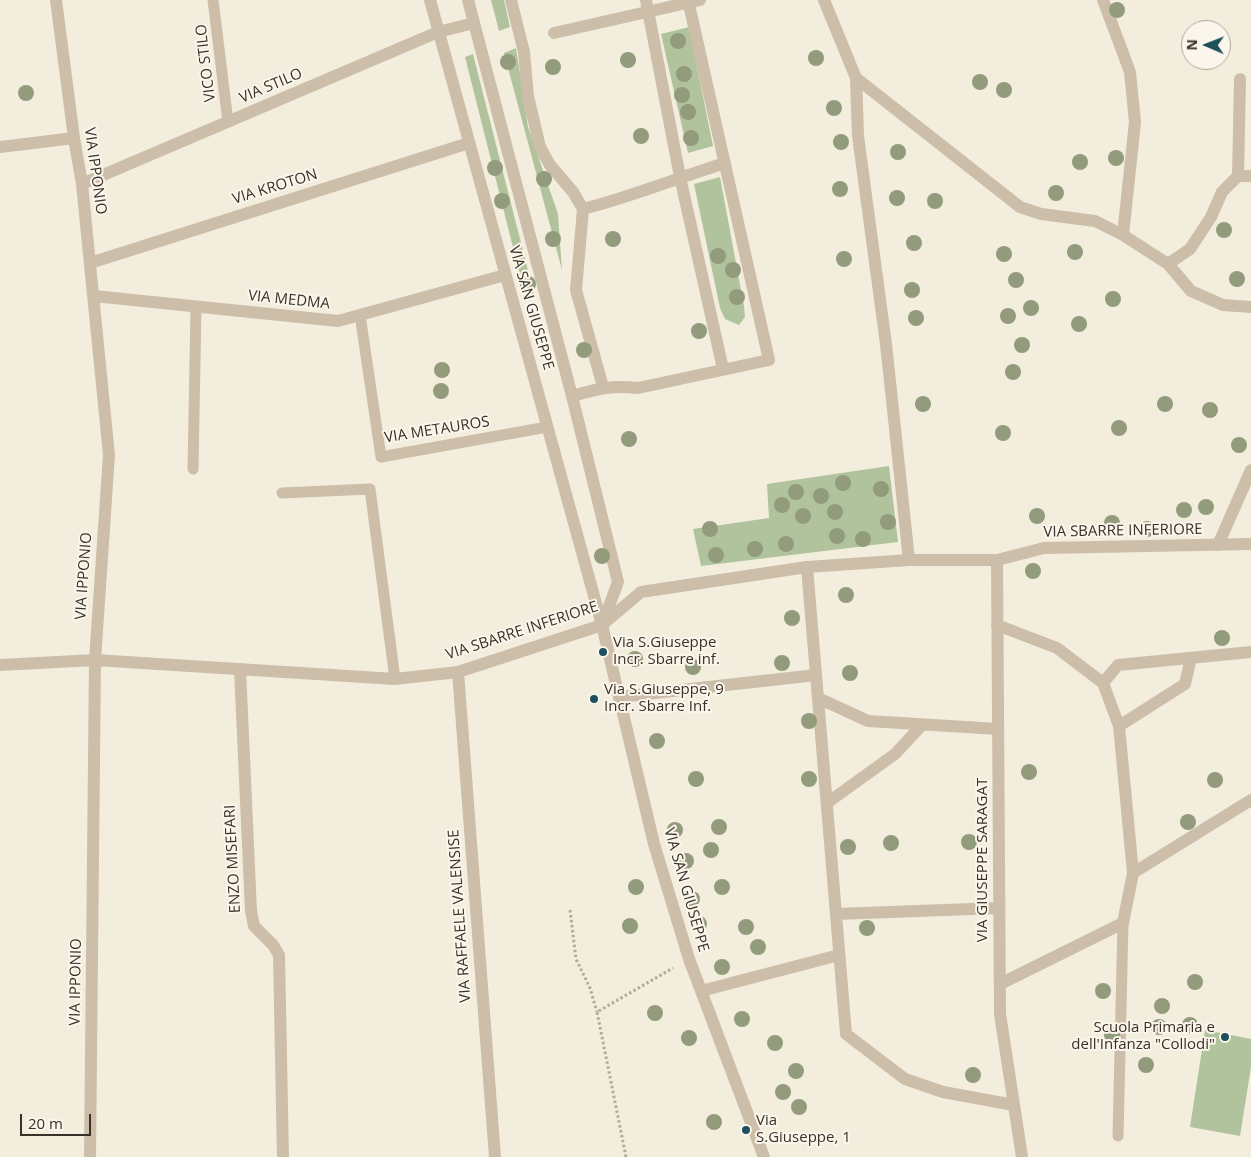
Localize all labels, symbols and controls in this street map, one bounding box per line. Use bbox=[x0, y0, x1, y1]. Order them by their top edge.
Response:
north arrow bbox=[1181, 20, 1231, 70]
street label: VICO STILO bbox=[192, 23, 220, 103]
text: N bbox=[1182, 39, 1201, 51]
street label: VIA STILO bbox=[237, 65, 305, 107]
street label: VIA IPPONIO bbox=[80, 126, 110, 216]
street label: VIA KROTON bbox=[230, 166, 320, 208]
street label: VIA SAN GIUSEPPE bbox=[505, 244, 557, 372]
street label: VIA MEDMA bbox=[247, 287, 331, 313]
street label: VIA METAUROS bbox=[383, 413, 491, 447]
street label: VIA SBARRE INFERIORE bbox=[1043, 521, 1203, 541]
street label: VIA IPPONIO bbox=[72, 532, 96, 620]
street label: VIA SBARRE INFERIORE bbox=[444, 598, 600, 664]
place label: Via S.Giuseppe Incr. Sbarre inf. bbox=[613, 634, 720, 669]
marker: Via S.Giuseppe Incr. Sbarre inf. bbox=[597, 646, 609, 658]
place label: Via S.Giuseppe, 9 Incr. Sbarre Inf. bbox=[604, 681, 724, 716]
marker: Via S.Giuseppe, 9 Incr. Sbarre Inf. bbox=[588, 693, 600, 705]
street label: VIA GIUSEPPE SARAGAT bbox=[974, 778, 992, 942]
street label: ENZO MISEFARI bbox=[221, 804, 245, 914]
street label: VIA SAN GIUSEPPE bbox=[660, 826, 712, 954]
street label: VIA RAFFAELE VALENSISE bbox=[445, 829, 475, 1003]
street label: VIA IPPONIO bbox=[66, 938, 86, 1026]
place label: Scuola Primaria e dell'Infanza "Collodi" bbox=[1071, 1019, 1215, 1054]
marker: Scuola Primaria e dell'Infanza "Collodi" bbox=[1219, 1031, 1231, 1043]
scale bar bbox=[22, 1104, 94, 1136]
place label: Via S.Giuseppe, 1 bbox=[756, 1112, 851, 1147]
text: 20 m bbox=[28, 1113, 63, 1133]
marker: Via S.Giuseppe, 1 bbox=[740, 1124, 752, 1136]

